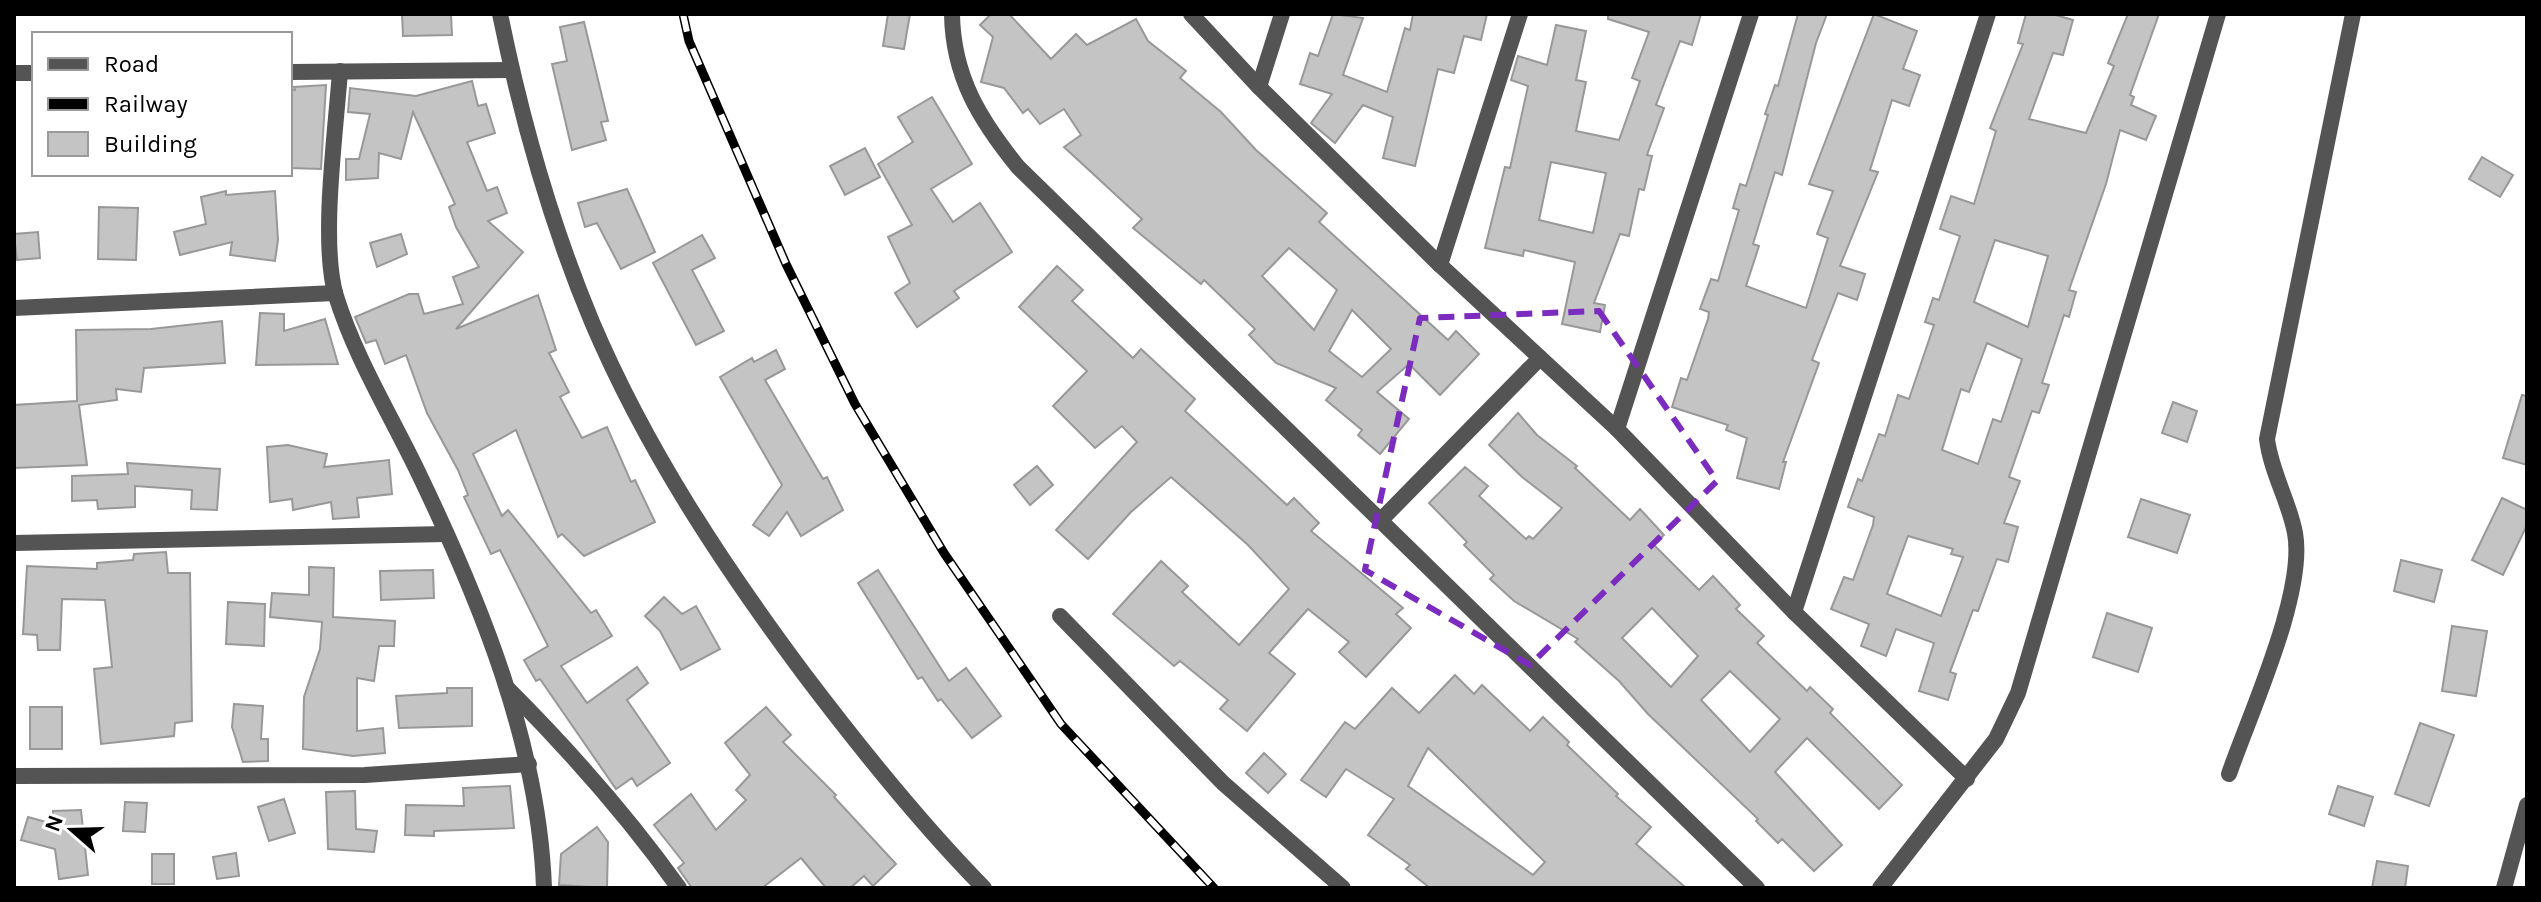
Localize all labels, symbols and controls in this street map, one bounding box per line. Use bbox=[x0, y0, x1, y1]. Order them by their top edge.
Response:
legend bbox=[32, 32, 292, 176]
text: Road bbox=[104, 50, 159, 78]
text: Railway bbox=[104, 90, 188, 118]
text: Building bbox=[104, 130, 197, 158]
north arrow bbox=[32, 790, 112, 870]
text: N bbox=[39, 812, 69, 835]

